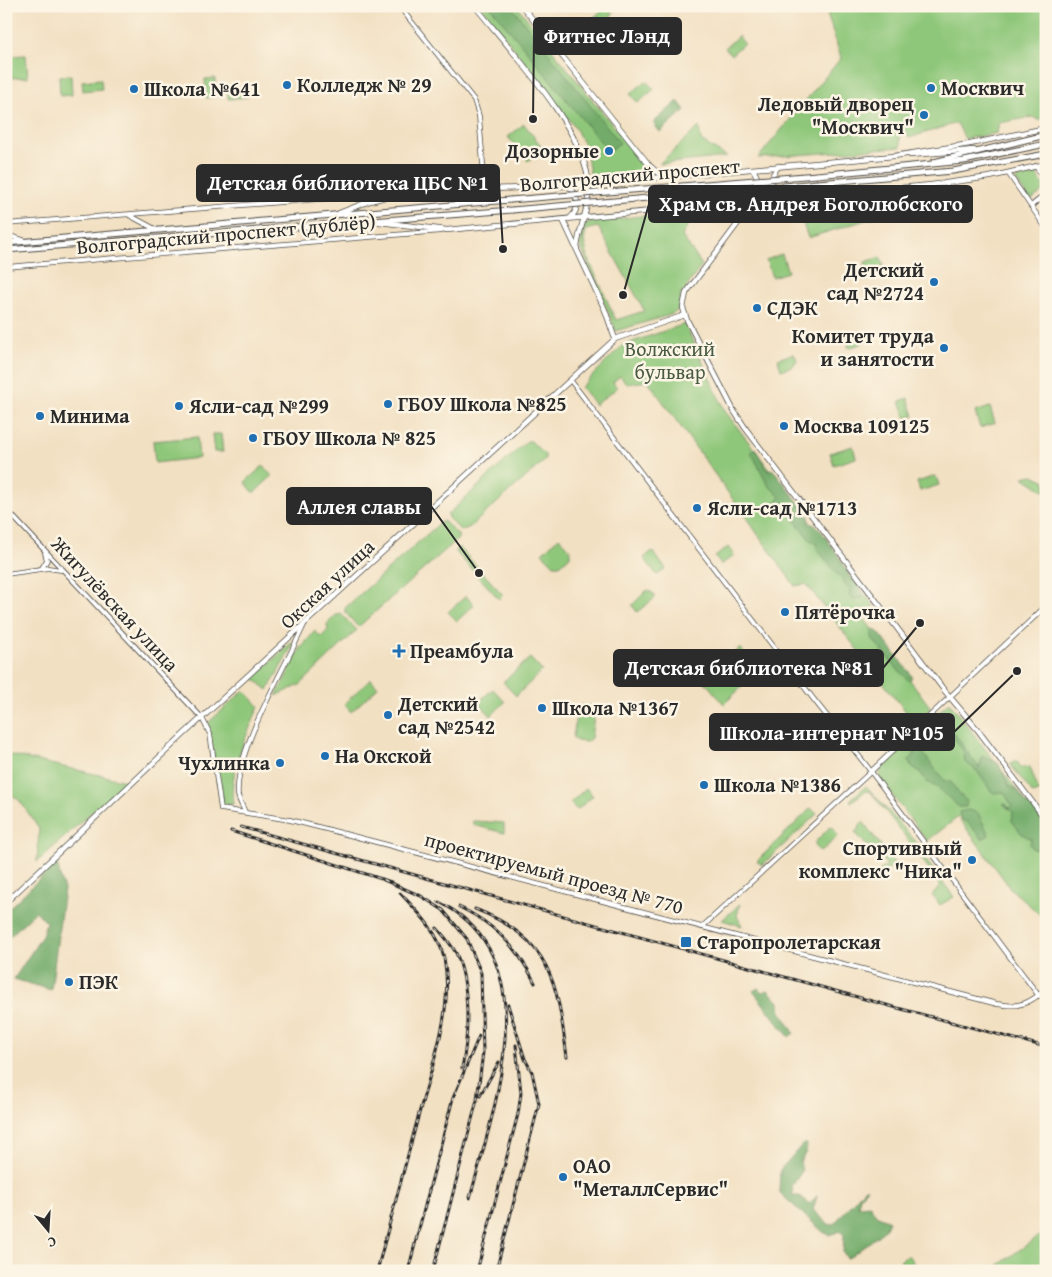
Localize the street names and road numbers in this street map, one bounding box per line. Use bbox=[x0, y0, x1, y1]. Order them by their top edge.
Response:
street label: Волгоградский проспект bbox=[519, 150, 741, 199]
street label: Волгоградский проспект (дублёр) bbox=[75, 206, 377, 261]
street label: Жигулёвская улица bbox=[44, 529, 186, 678]
street label: Окская улица bbox=[273, 532, 381, 635]
street label: проектируемый проезд № 770 bbox=[422, 824, 687, 921]

